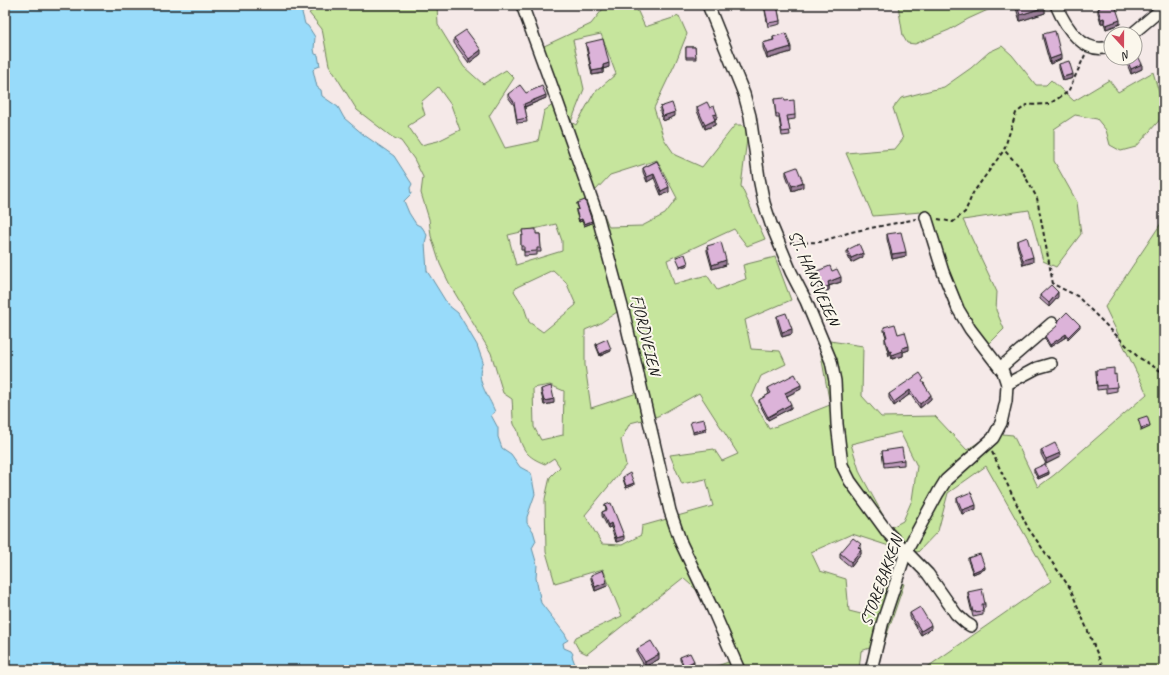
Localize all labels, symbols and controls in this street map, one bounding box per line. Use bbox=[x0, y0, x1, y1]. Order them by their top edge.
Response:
north arrow bbox=[1103, 26, 1143, 66]
text: N bbox=[1119, 48, 1132, 64]
street label: ST. HANSVEIEN bbox=[784, 227, 845, 331]
street label: FJORDVEIEN bbox=[627, 293, 666, 380]
street label: STOREBAKKEN bbox=[855, 530, 908, 629]

